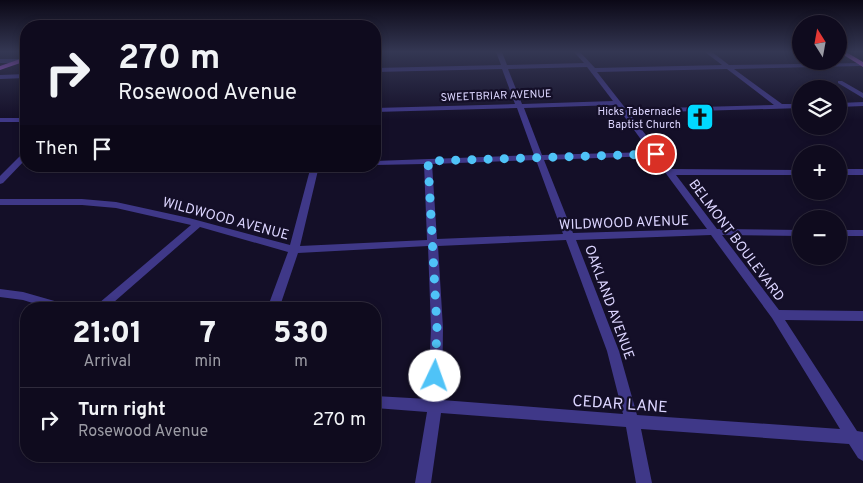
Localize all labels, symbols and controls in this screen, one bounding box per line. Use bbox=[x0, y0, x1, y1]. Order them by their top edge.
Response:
north arrow bbox=[792, 15, 848, 70]
map controls bbox=[792, 15, 847, 265]
text: 270 m bbox=[118, 37, 220, 81]
icon: right bbox=[35, 40, 100, 105]
text: Rosewood Avenue bbox=[118, 80, 297, 107]
button: layers bbox=[792, 80, 847, 135]
street label: SWEETBRIAR AVENUE bbox=[440, 87, 552, 105]
church icon: Hicks Tabernacle Baptist Church bbox=[685, 102, 715, 132]
place label: Hicks Tabernacle Baptist Church bbox=[597, 105, 681, 132]
pin bbox=[635, 133, 677, 175]
icon: arrive bbox=[88, 135, 116, 163]
text: Then bbox=[35, 137, 78, 161]
icon: arrive bbox=[642, 140, 670, 168]
button: + bbox=[792, 145, 847, 200]
street label: BELMONT BOULEVARD bbox=[684, 177, 787, 305]
street label: WILDWOOD AVENUE bbox=[161, 194, 291, 245]
button: − bbox=[792, 210, 847, 265]
street label: WILDWOOD AVENUE bbox=[559, 213, 689, 234]
street label: OAKLAND AVENUE bbox=[580, 243, 637, 362]
text: 21:01 bbox=[72, 316, 142, 353]
text: 7 bbox=[200, 316, 216, 353]
text: 530 bbox=[273, 316, 329, 353]
position arrow bbox=[408, 349, 460, 401]
text: Arrival bbox=[83, 352, 131, 372]
text: min bbox=[195, 352, 221, 372]
text: m bbox=[294, 352, 308, 372]
street label: CEDAR LANE bbox=[572, 392, 668, 418]
text: Turn right bbox=[78, 398, 166, 422]
icon: right bbox=[35, 406, 63, 434]
text: 270 m bbox=[312, 408, 366, 432]
text: Rosewood Avenue bbox=[78, 422, 208, 442]

